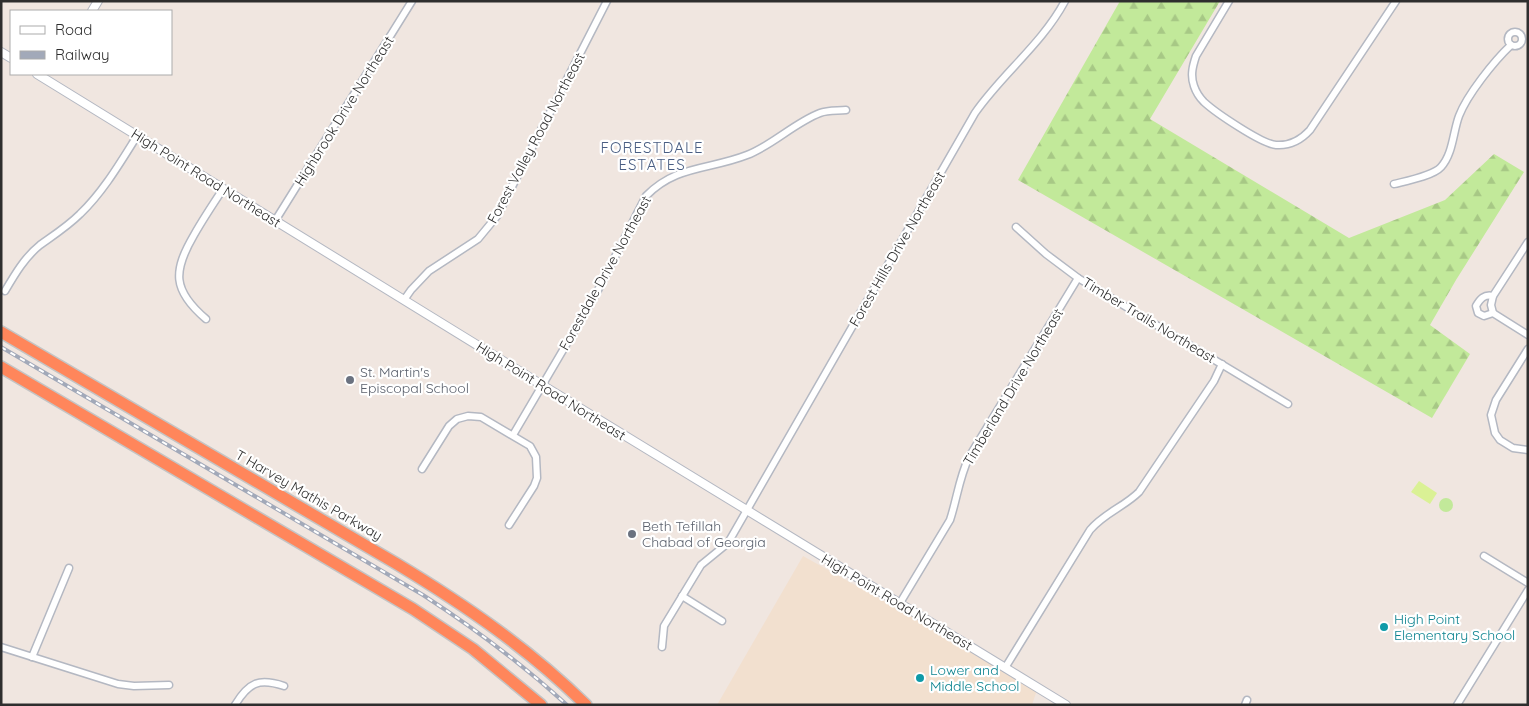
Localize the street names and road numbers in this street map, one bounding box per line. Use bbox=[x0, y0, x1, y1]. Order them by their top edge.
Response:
street label: Highbrook Drive Northeast bbox=[290, 32, 398, 189]
street label: Forest Valley Road Northeast bbox=[483, 49, 589, 226]
street label: High Point Road Northeast bbox=[128, 125, 284, 232]
street label: Forest Hills Drive Northeast bbox=[845, 168, 949, 330]
street label: Forestdale Drive Northeast bbox=[555, 192, 655, 354]
street label: Timber Trails Northeast bbox=[1079, 273, 1219, 367]
street label: Timberland Drive Northeast bbox=[959, 305, 1067, 469]
street label: High Point Road Northeast bbox=[473, 338, 629, 445]
street label: T Harvey Mathis Parkway bbox=[232, 446, 386, 544]
street label: High Point Road Northeast bbox=[818, 550, 976, 654]

